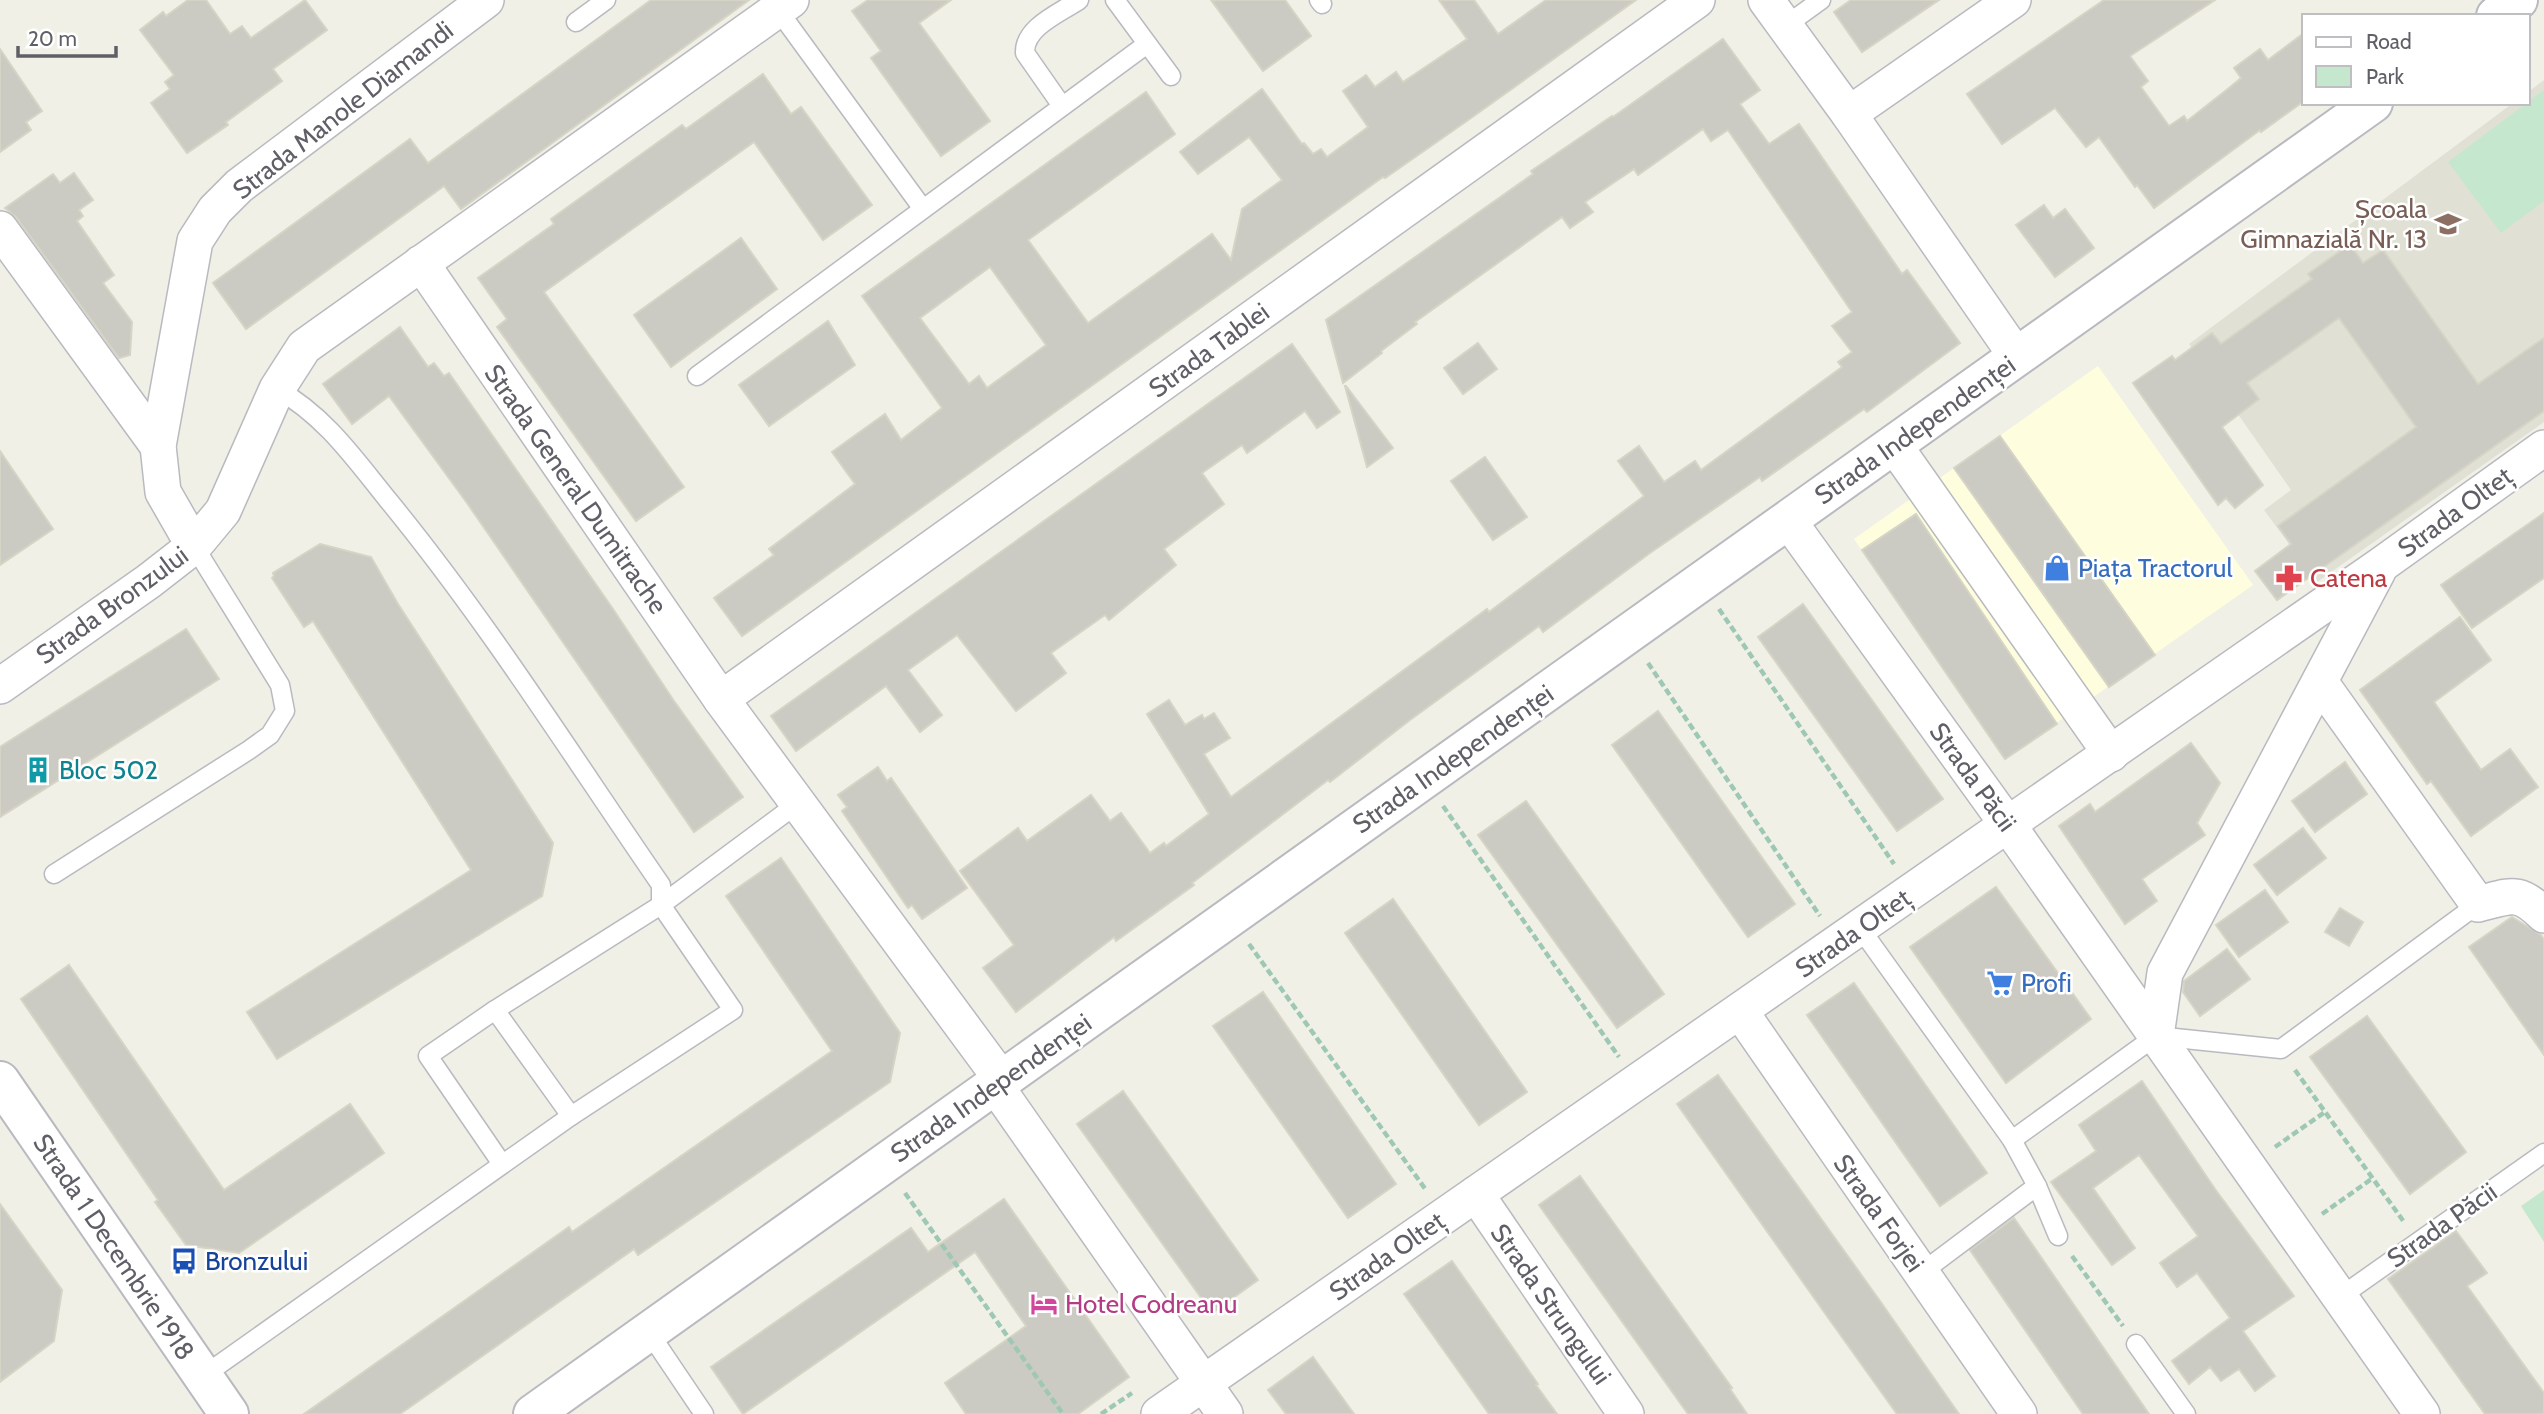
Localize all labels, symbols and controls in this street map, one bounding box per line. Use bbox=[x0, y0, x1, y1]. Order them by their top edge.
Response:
scale bar bbox=[18, 14, 116, 58]
street label: Strada Manole Diamandi bbox=[226, 14, 460, 206]
legend bbox=[2302, 14, 2530, 105]
text: 20 m bbox=[28, 26, 77, 51]
text: Road bbox=[2366, 29, 2412, 54]
text: Park bbox=[2366, 64, 2404, 89]
place label: Școala Gimnazială Nr. 13 bbox=[2240, 193, 2428, 255]
school or university icon: Școala Gimnazială Nr. 13 bbox=[2433, 209, 2463, 239]
street label: Strada Tablei bbox=[1143, 296, 1275, 404]
street label: Strada Independenței bbox=[1808, 349, 2022, 512]
street label: Strada General Dumitrache bbox=[478, 358, 674, 620]
street label: Strada Olteț bbox=[2392, 460, 2519, 565]
street label: Strada Bronzului bbox=[30, 539, 194, 671]
place label: Piața Tractorul bbox=[2078, 552, 2233, 585]
shop icon: Piața Tractorul bbox=[2042, 553, 2072, 583]
place label: Catena bbox=[2310, 562, 2388, 594]
pharmacy icon: Catena bbox=[2274, 563, 2304, 593]
street label: Strada Independenței bbox=[1346, 678, 1560, 841]
street label: Strada Păcii bbox=[1923, 716, 2023, 838]
place label: Bloc 502 bbox=[59, 754, 158, 786]
building icon: Bloc 502 bbox=[23, 755, 53, 785]
street label: Strada Olteț bbox=[1789, 881, 1918, 985]
place label: Profi bbox=[2021, 967, 2072, 999]
supermarket icon: Profi bbox=[1985, 968, 2015, 998]
street label: Strada Independenței bbox=[884, 1007, 1098, 1170]
street label: Strada 1 Decembrie 1918 bbox=[26, 1128, 202, 1366]
street label: Strada Forjei bbox=[1827, 1148, 1931, 1278]
street label: Strada Păcii bbox=[2381, 1176, 2503, 1274]
street label: Strada Olteț bbox=[1323, 1204, 1452, 1308]
street label: Strada Strungului bbox=[1484, 1218, 1618, 1390]
place label: Bronzului bbox=[205, 1245, 308, 1277]
bus stop icon: Bronzului bbox=[169, 1246, 199, 1276]
place label: Hotel Codreanu bbox=[1065, 1288, 1237, 1320]
hotel icon: Hotel Codreanu bbox=[1029, 1289, 1059, 1319]

